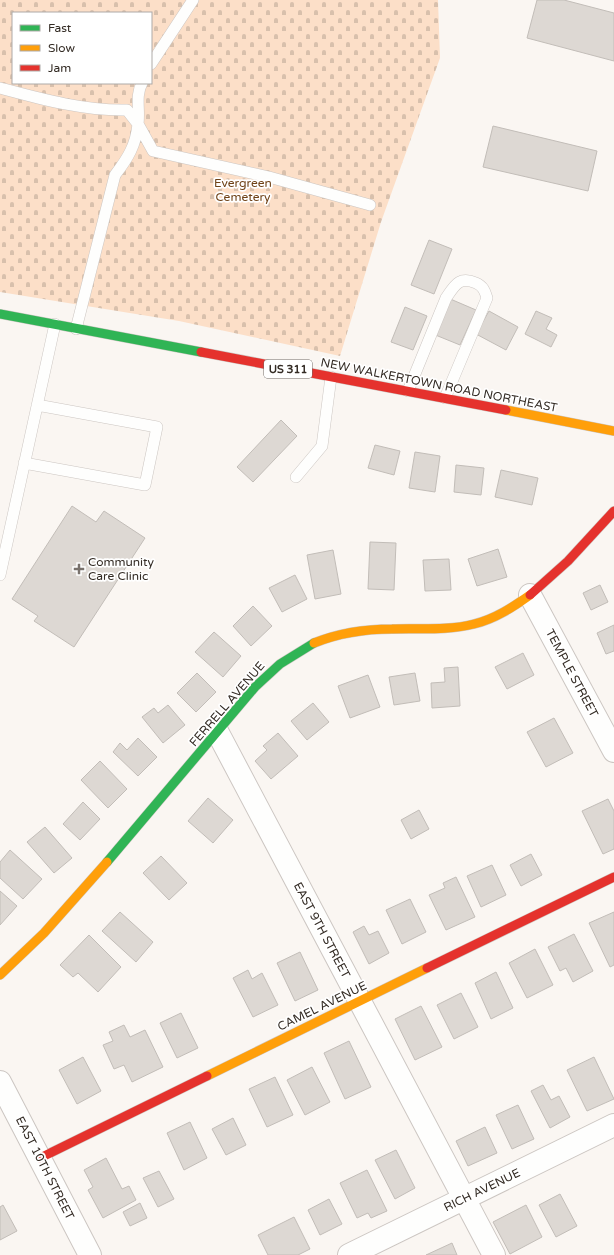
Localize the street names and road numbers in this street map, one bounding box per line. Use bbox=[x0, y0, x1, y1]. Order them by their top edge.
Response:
street label: NEW WALKERTOWN ROAD NORTHEAST bbox=[319, 355, 559, 415]
road number: US 311 bbox=[264, 360, 312, 378]
street label: TEMPLE STREET bbox=[543, 627, 601, 720]
street label: FERRELL AVENUE bbox=[186, 659, 268, 749]
street label: EAST 9TH STREET bbox=[291, 880, 353, 981]
street label: CAMEL AVENUE bbox=[275, 978, 369, 1034]
street label: EAST 10TH STREET bbox=[13, 1114, 77, 1223]
street label: RICH AVENUE bbox=[442, 1165, 523, 1215]

